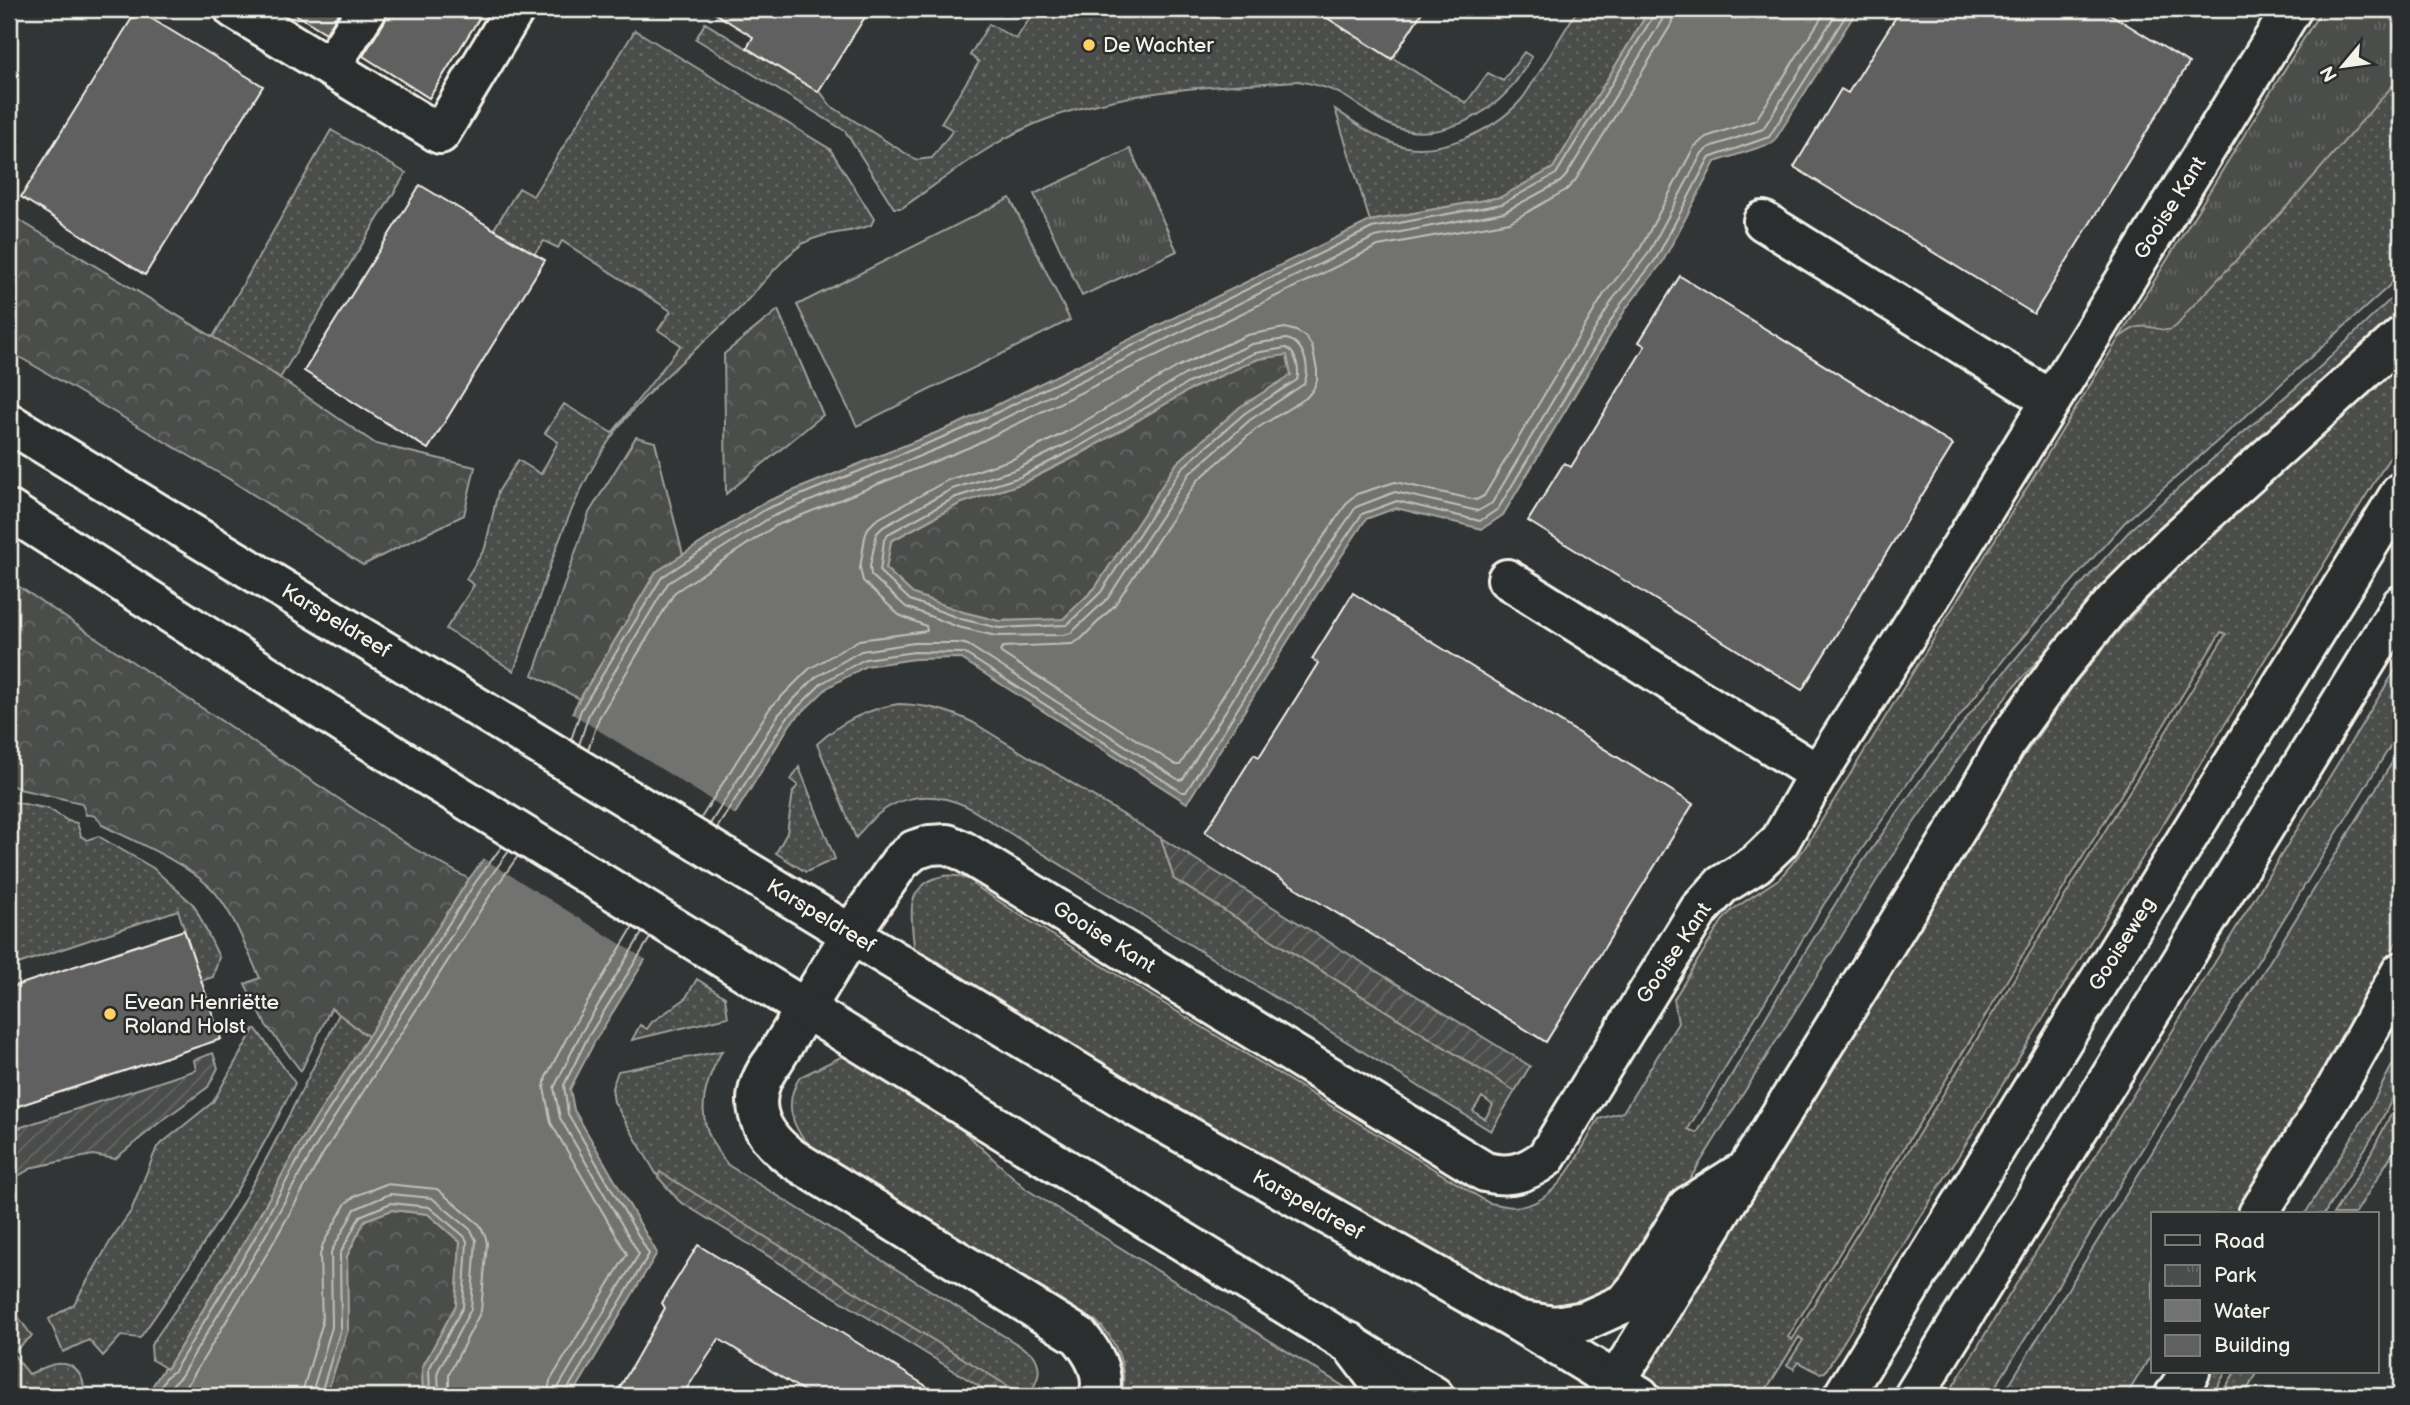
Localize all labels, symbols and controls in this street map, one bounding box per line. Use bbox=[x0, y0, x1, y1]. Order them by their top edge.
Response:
north arrow bbox=[2308, 32, 2378, 102]
place label: De Wachter bbox=[1103, 33, 1214, 58]
marker: De Wachter bbox=[1081, 37, 1097, 53]
text: N bbox=[2316, 62, 2343, 85]
street label: Gooise Kant bbox=[2129, 151, 2212, 264]
street label: Karspeldreef bbox=[277, 579, 396, 664]
street label: Karspeldreef bbox=[762, 874, 881, 959]
street label: Gooiseweg bbox=[2083, 892, 2161, 996]
street label: Gooise Kant bbox=[1048, 896, 1161, 979]
street label: Gooise Kant bbox=[1631, 897, 1717, 1008]
place label: Evean Henriëtte Roland Holst bbox=[124, 990, 279, 1039]
marker: Evean Henriëtte Roland Holst bbox=[102, 1006, 118, 1022]
street label: Karspeldreef bbox=[1248, 1164, 1368, 1246]
legend bbox=[2151, 1212, 2378, 1374]
text: Road bbox=[2214, 1229, 2265, 1254]
text: Park bbox=[2214, 1263, 2257, 1288]
text: Water bbox=[2214, 1299, 2270, 1324]
text: Building bbox=[2214, 1333, 2290, 1358]

